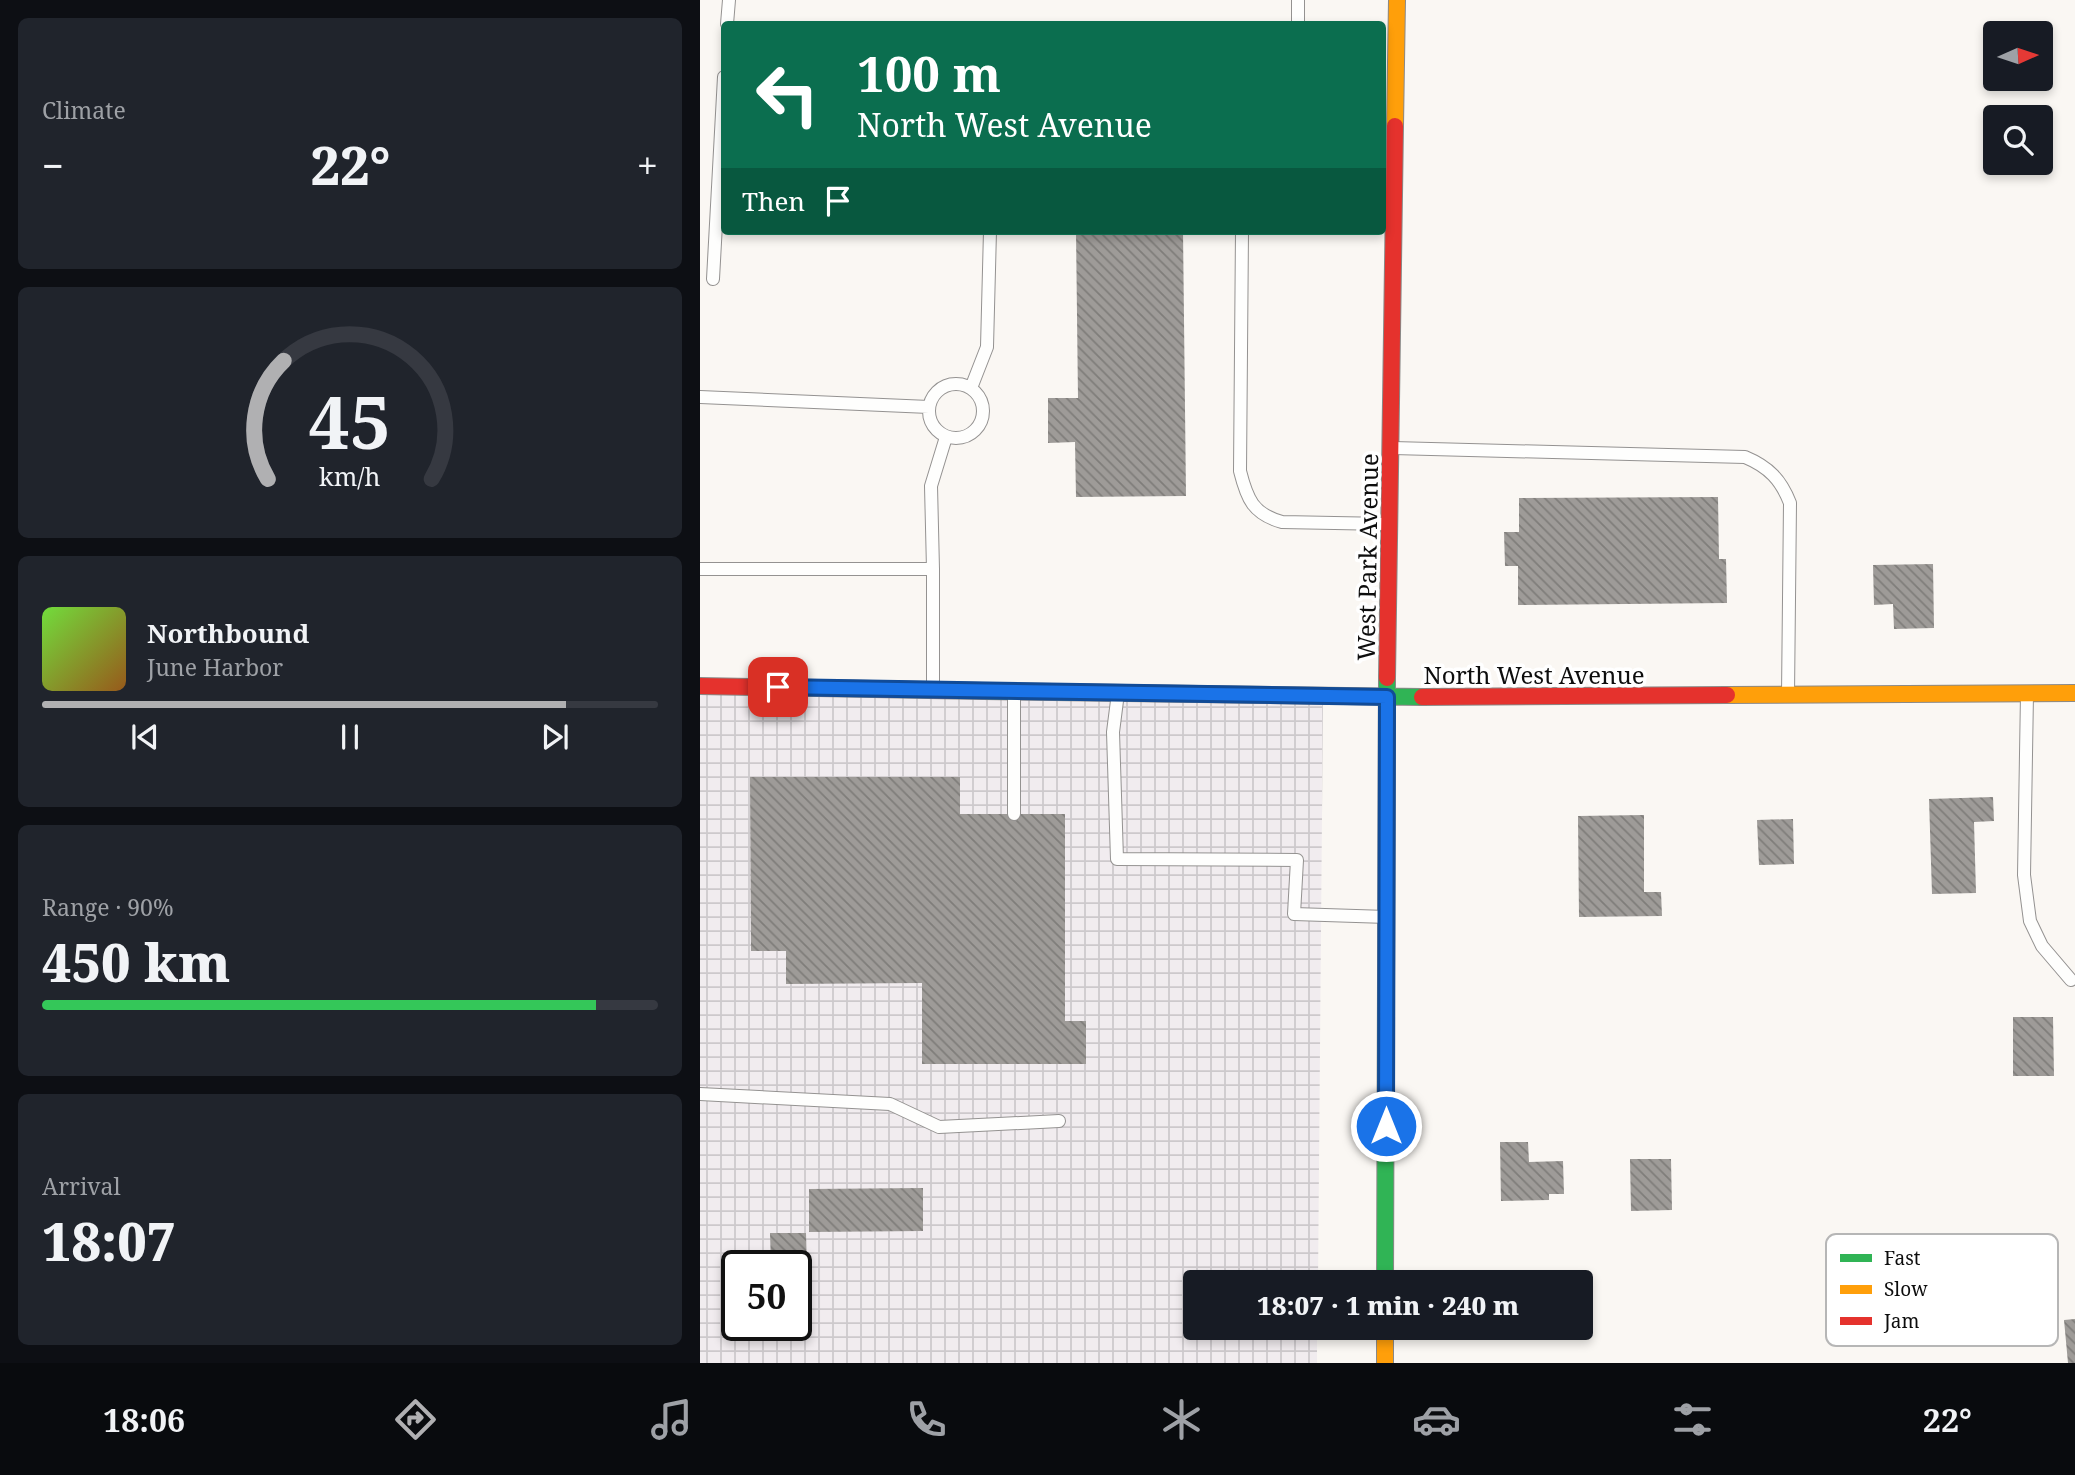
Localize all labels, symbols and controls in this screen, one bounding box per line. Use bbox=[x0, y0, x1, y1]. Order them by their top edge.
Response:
north arrow bbox=[1983, 21, 2053, 91]
map controls bbox=[1983, 21, 2053, 175]
text: 100 m bbox=[857, 40, 1001, 106]
icon: left bbox=[742, 49, 833, 140]
text: Climate bbox=[42, 94, 126, 126]
text: North West Avenue bbox=[857, 103, 1152, 146]
button: search bbox=[1983, 105, 2053, 175]
text: 22° bbox=[310, 129, 390, 200]
text: − bbox=[42, 139, 64, 191]
text: + bbox=[637, 139, 658, 191]
icon: arrive bbox=[819, 182, 857, 220]
text: Then bbox=[742, 183, 805, 219]
text: 45 bbox=[309, 371, 391, 470]
street label: West Park Avenue bbox=[1349, 453, 1385, 661]
text: km/h bbox=[319, 458, 381, 492]
text: Northbound bbox=[147, 615, 309, 651]
text: June Harbor bbox=[147, 651, 283, 683]
pin bbox=[748, 657, 808, 717]
street label: North West Avenue bbox=[1423, 658, 1645, 691]
icon: arrive bbox=[759, 668, 797, 706]
icon: previous bbox=[126, 718, 164, 756]
icon: pause bbox=[331, 718, 369, 756]
icon: next bbox=[536, 718, 574, 756]
text: Range · 90% bbox=[42, 891, 174, 923]
text: 450 km bbox=[42, 926, 230, 997]
position arrow bbox=[1349, 1089, 1423, 1163]
text: Arrival bbox=[42, 1170, 121, 1202]
text: 18:07 bbox=[42, 1205, 176, 1276]
legend bbox=[1826, 1234, 2058, 1346]
text: Fast bbox=[1884, 1245, 1921, 1271]
speed limit sign: 50 bbox=[721, 1250, 812, 1341]
text: Slow bbox=[1884, 1276, 1928, 1302]
text: 18:07 · 1 min · 240 m bbox=[1257, 1287, 1519, 1323]
text: Jam bbox=[1883, 1308, 1919, 1334]
icon: directions bbox=[391, 1395, 440, 1444]
icon: music bbox=[647, 1395, 696, 1444]
icon: phone bbox=[902, 1395, 951, 1444]
icon: climate bbox=[1157, 1395, 1206, 1444]
icon: car bbox=[1412, 1395, 1461, 1444]
icon: filters bbox=[1668, 1395, 1717, 1444]
text: 18:06 bbox=[103, 1398, 185, 1441]
text: 22° bbox=[1923, 1398, 1972, 1441]

